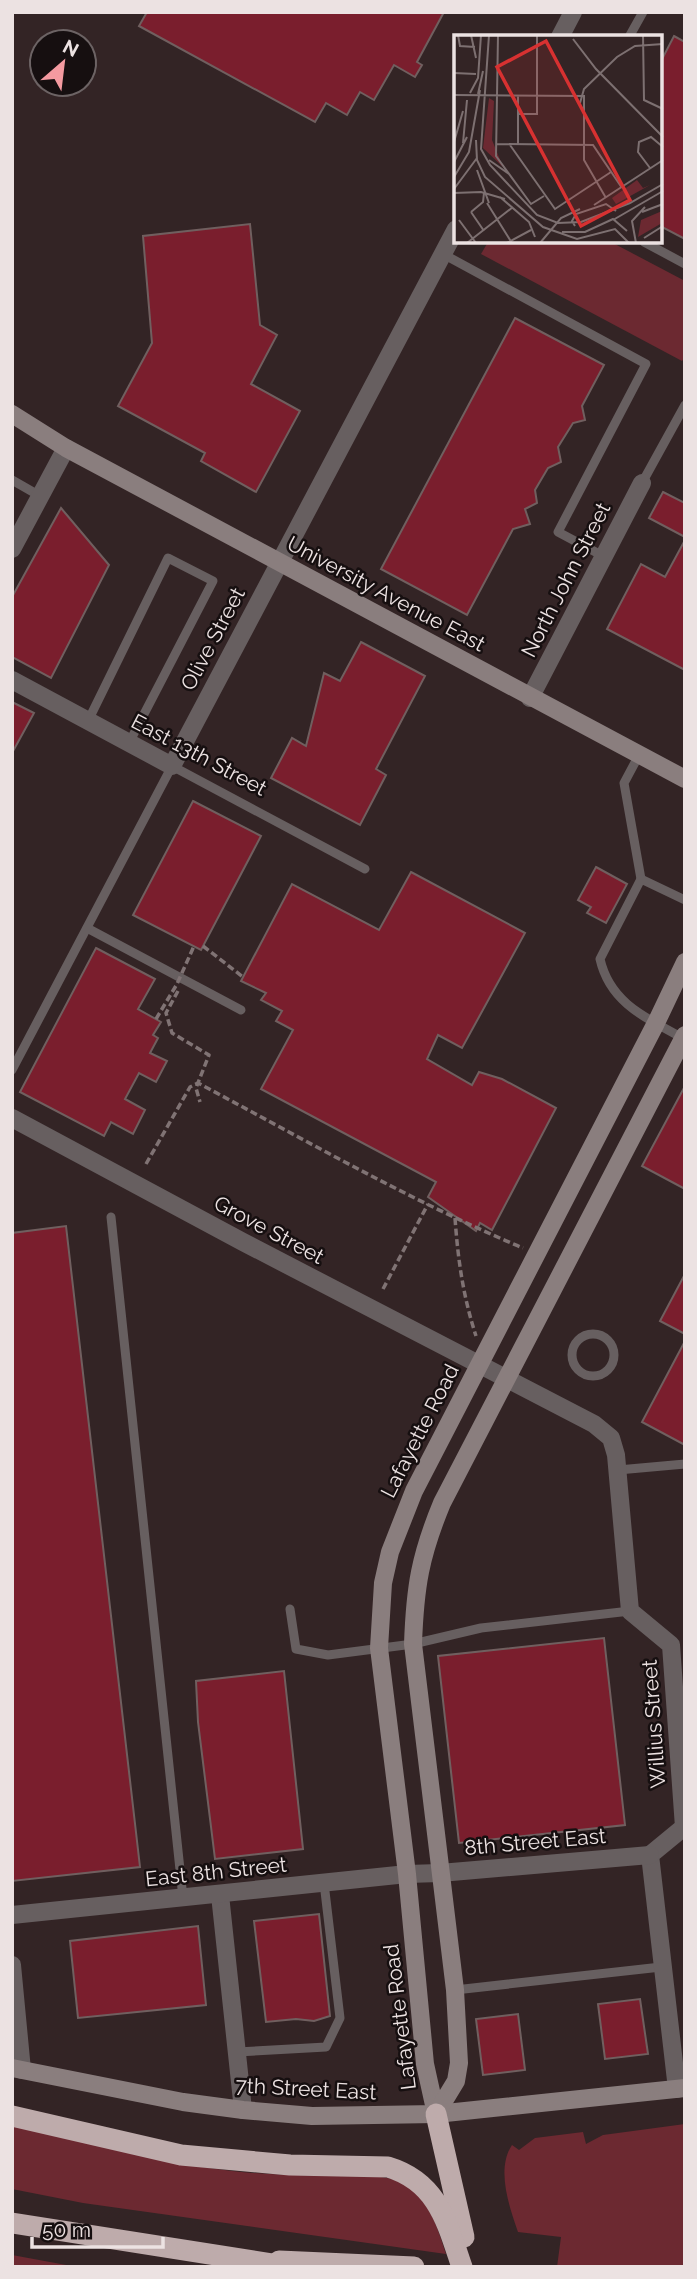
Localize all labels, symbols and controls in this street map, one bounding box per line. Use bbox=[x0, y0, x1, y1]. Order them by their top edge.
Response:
north arrow bbox=[28, 28, 98, 98]
text: N bbox=[59, 35, 83, 61]
inset map bbox=[454, 35, 662, 243]
street label: North John Street bbox=[516, 498, 615, 661]
street label: University Avenue East bbox=[283, 531, 490, 656]
street label: Olive Street bbox=[175, 583, 250, 694]
street label: East 13th Street bbox=[127, 708, 271, 801]
street label: Grove Street bbox=[210, 1190, 328, 1269]
street label: Lafayette Road bbox=[375, 1360, 464, 1502]
street label: Willius Street bbox=[637, 1659, 670, 1789]
street label: 8th Street East bbox=[463, 1823, 607, 1860]
street label: East 8th Street bbox=[144, 1852, 288, 1891]
street label: Lafayette Road bbox=[378, 1943, 421, 2091]
street label: 7th Street East bbox=[235, 2072, 377, 2105]
scale bar bbox=[32, 2206, 163, 2250]
text: 50 m bbox=[42, 2217, 91, 2242]

